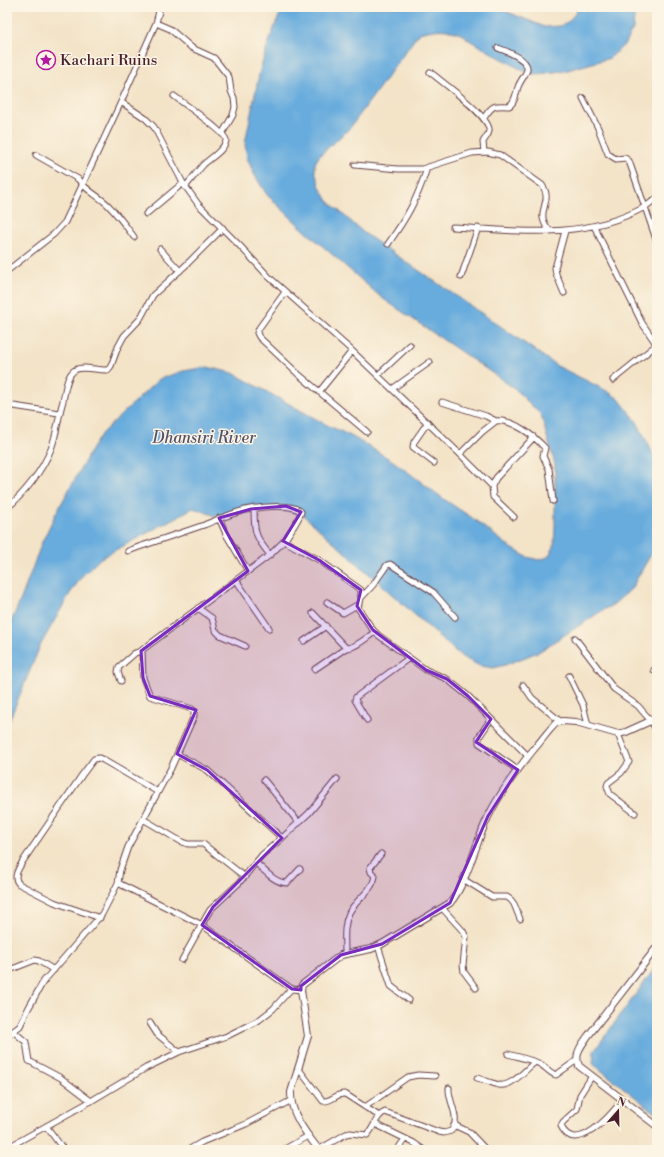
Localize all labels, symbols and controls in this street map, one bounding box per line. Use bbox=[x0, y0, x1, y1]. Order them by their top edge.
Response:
place icon: Kachari Ruins bbox=[35, 49, 57, 71]
place label: Kachari Ruins bbox=[60, 51, 157, 70]
water label: Dhansiri River bbox=[151, 428, 257, 448]
north arrow bbox=[598, 1091, 638, 1131]
text: N bbox=[615, 1094, 628, 1111]

